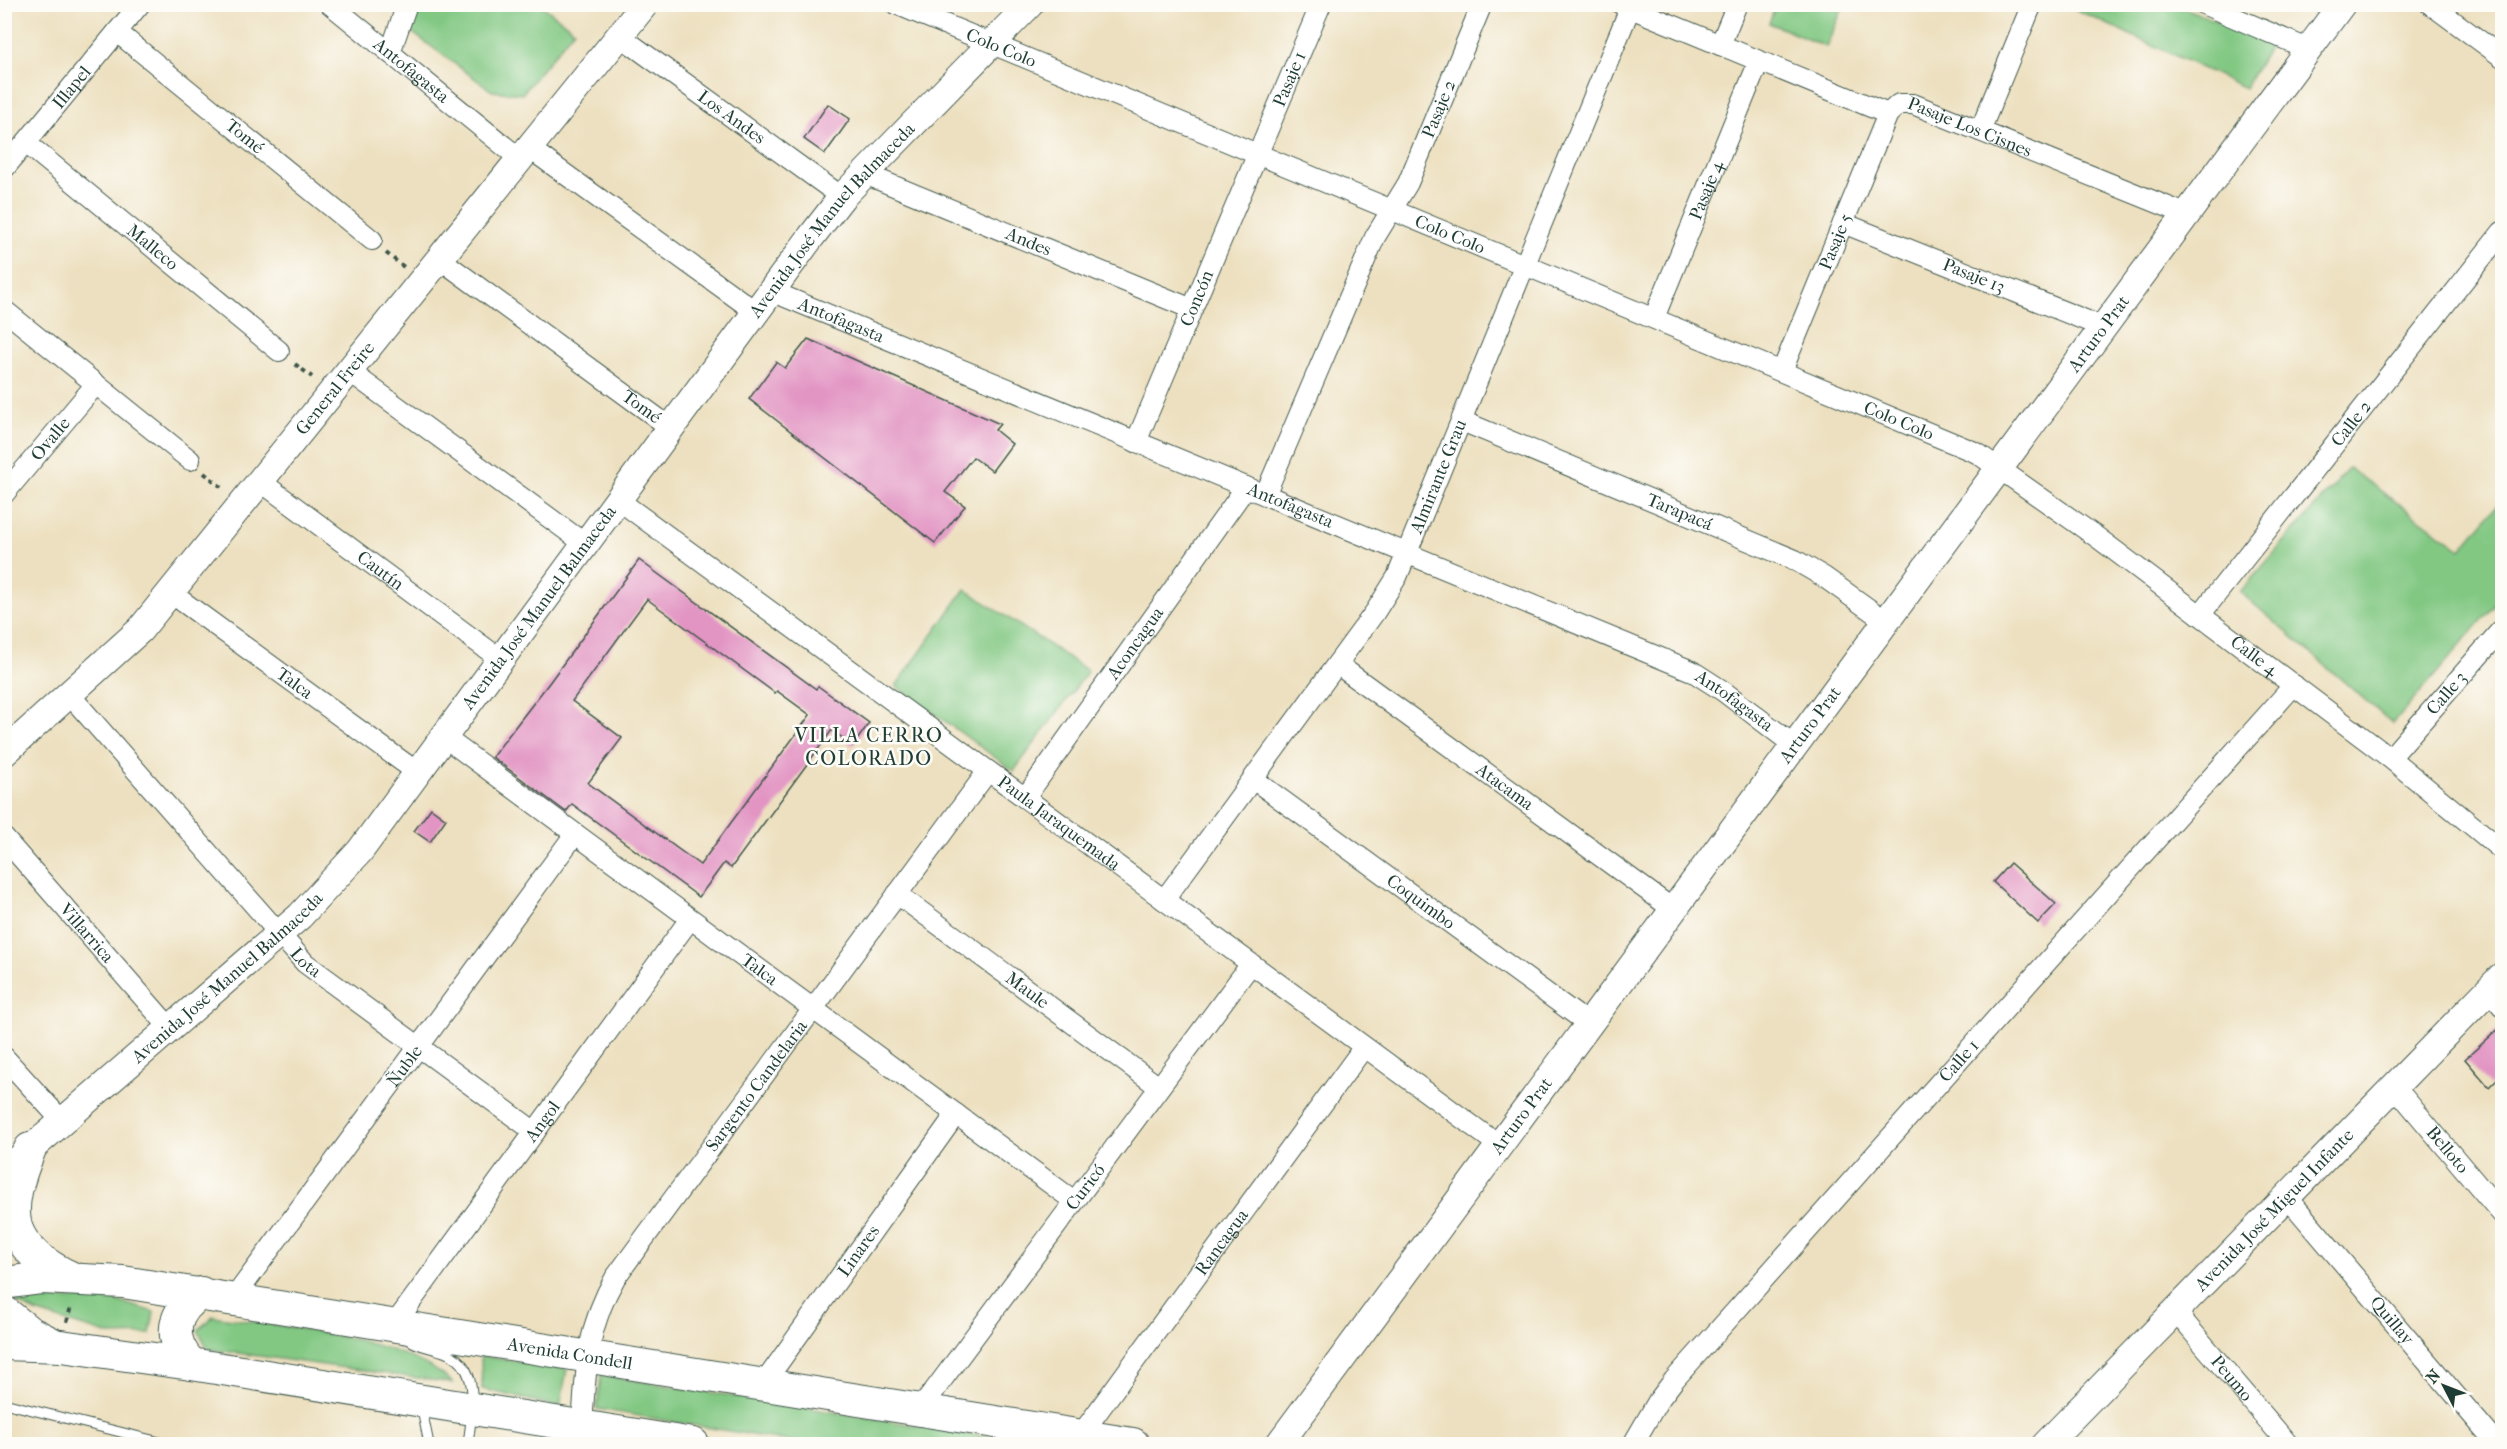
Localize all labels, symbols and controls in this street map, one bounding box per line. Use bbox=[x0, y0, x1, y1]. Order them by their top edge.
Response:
street label: Colo Colo bbox=[963, 24, 1039, 72]
street label: Antofagasta bbox=[369, 33, 454, 108]
street label: Pasaje 1 bbox=[1268, 48, 1310, 110]
street label: Illapel bbox=[48, 62, 95, 113]
street label: Pasaje 2 bbox=[1417, 77, 1460, 141]
street label: Los Andes bbox=[694, 86, 770, 149]
street label: Pasaje Los Cisnes bbox=[1905, 92, 2035, 161]
street label: Tomé bbox=[221, 114, 268, 158]
street label: Avenida José Manuel Balmaceda bbox=[744, 118, 919, 323]
street label: Pasaje 4 bbox=[1685, 157, 1728, 223]
street label: Colo Colo bbox=[1412, 210, 1488, 258]
street label: Pasaje 5 bbox=[1814, 210, 1856, 273]
street label: Malleco bbox=[123, 220, 183, 275]
street label: Andes bbox=[1002, 222, 1055, 260]
street label: Pasaje 13 bbox=[1940, 254, 2008, 297]
street label: Concón bbox=[1176, 267, 1218, 330]
street label: Arturo Prat bbox=[2063, 291, 2134, 377]
street label: Antofagasta bbox=[794, 293, 888, 347]
street label: General Freire bbox=[291, 337, 379, 439]
street label: Tomé bbox=[618, 385, 666, 428]
street label: Calle 2 bbox=[2327, 396, 2376, 450]
street label: Colo Colo bbox=[1861, 397, 1937, 444]
street label: Ovalle bbox=[26, 413, 74, 465]
street label: Almirante Grau bbox=[1405, 416, 1471, 538]
street label: Antofagasta bbox=[1243, 478, 1337, 533]
street label: Tarapacá bbox=[1644, 489, 1716, 535]
street label: Avenida José Manuel Balmaceda bbox=[457, 501, 621, 714]
street label: Cautín bbox=[353, 546, 408, 595]
street label: Aconcagua bbox=[1102, 602, 1168, 684]
street label: Calle 4 bbox=[2226, 631, 2282, 680]
street label: Talca bbox=[272, 663, 318, 704]
street label: Antofagasta bbox=[1691, 665, 1778, 736]
street label: Calle 3 bbox=[2422, 667, 2471, 719]
street label: Arturo Prat bbox=[1774, 682, 1845, 768]
district label: VILLA CERRO COLORADO bbox=[794, 724, 943, 770]
street label: Atacama bbox=[1471, 758, 1538, 815]
street label: Paula Jaraquemada bbox=[994, 771, 1125, 875]
street label: Coquimbo bbox=[1383, 870, 1459, 934]
street label: Avenida José Manuel Balmaceda bbox=[127, 887, 327, 1068]
street label: Villarrica bbox=[55, 898, 119, 967]
street label: Lota bbox=[286, 943, 326, 982]
street label: Talca bbox=[737, 949, 783, 990]
street label: Maule bbox=[1002, 967, 1053, 1013]
street label: Sargento Candelaria bbox=[701, 1015, 812, 1155]
street label: Calle 1 bbox=[1935, 1035, 1983, 1086]
street label: Ñuble bbox=[382, 1041, 427, 1091]
street label: Arturo Prat bbox=[1486, 1073, 1557, 1159]
street label: Angol bbox=[520, 1097, 564, 1147]
street label: Belloto bbox=[2422, 1122, 2474, 1178]
street label: Avenida José Miguel Infante bbox=[2190, 1124, 2358, 1296]
street label: Curicó bbox=[1061, 1160, 1109, 1214]
street label: Rancagua bbox=[1190, 1204, 1253, 1279]
street label: Linares bbox=[833, 1221, 884, 1281]
street label: Quillay bbox=[2365, 1292, 2419, 1350]
street label: Avenida Condell bbox=[505, 1333, 634, 1374]
street label: Peumo bbox=[2207, 1351, 2257, 1405]
north arrow bbox=[2414, 1356, 2474, 1416]
text: N bbox=[2422, 1365, 2445, 1387]

